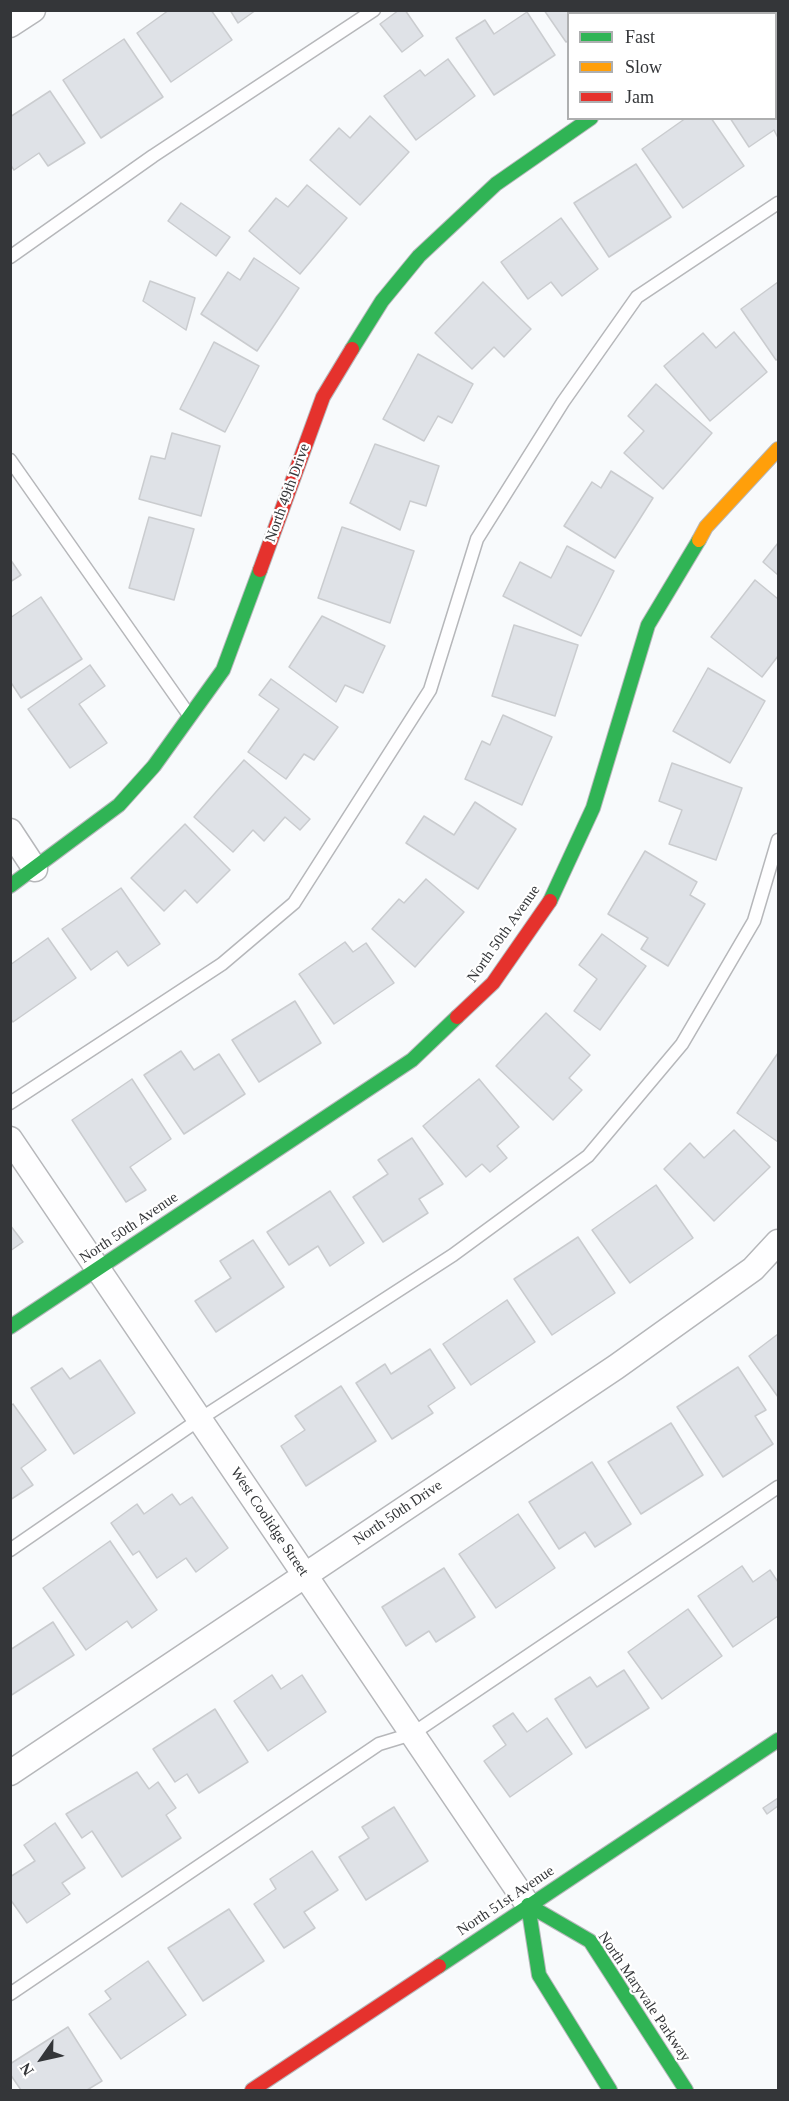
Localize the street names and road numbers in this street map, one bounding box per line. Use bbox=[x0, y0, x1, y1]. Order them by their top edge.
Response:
street label: North 49th Drive bbox=[262, 441, 314, 545]
street label: North 50th Avenue bbox=[464, 882, 544, 986]
street label: North 50th Avenue bbox=[76, 1188, 182, 1268]
street label: West Coolidge Street bbox=[226, 1464, 312, 1580]
street label: North 50th Drive bbox=[350, 1477, 446, 1549]
street label: North 51st Avenue bbox=[454, 1862, 558, 1940]
street label: North Maryvale Parkway bbox=[594, 1929, 694, 2065]

